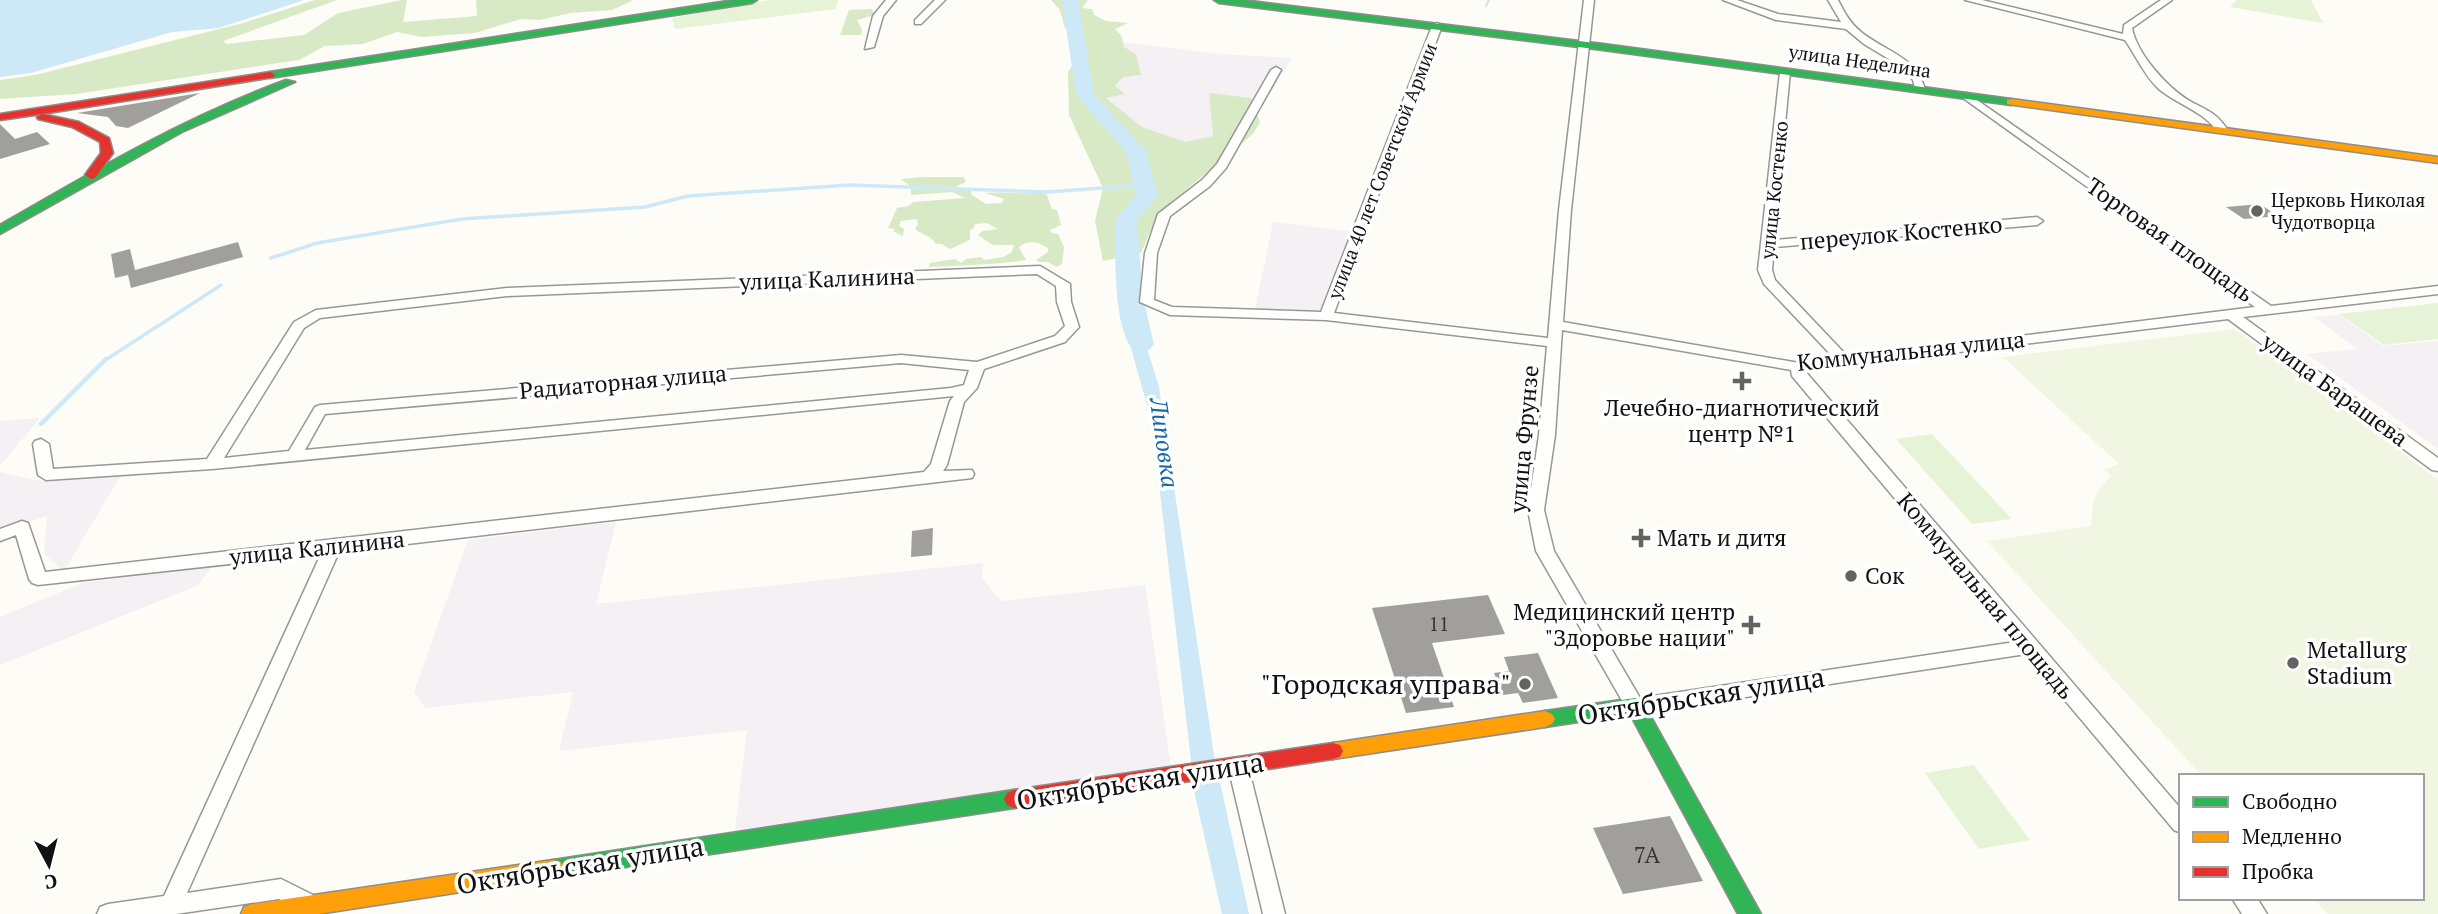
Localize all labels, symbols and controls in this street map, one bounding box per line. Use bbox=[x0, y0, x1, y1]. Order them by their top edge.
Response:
street label: улица Неделина bbox=[1786, 38, 1933, 83]
street label: улица 40 лет Советской Армии bbox=[1321, 39, 1442, 303]
street label: улица Костенко bbox=[1754, 120, 1793, 261]
street label: Торговая площадь bbox=[2080, 170, 2260, 309]
place label: Церковь Николая Чудотворца bbox=[2271, 187, 2425, 234]
marker: Церковь Николая Чудотворца bbox=[2249, 203, 2265, 219]
street label: переулок Костенко bbox=[1798, 208, 2003, 257]
street label: улица Калинина bbox=[738, 260, 916, 297]
street label: Коммунальная улица bbox=[1796, 323, 2027, 378]
street label: улица Барашева bbox=[2255, 325, 2415, 453]
street label: Радиаторная улица bbox=[518, 357, 728, 406]
street label: улица Фрунзе bbox=[1502, 364, 1545, 515]
marker: Лечебно-диагнотический центр №1 bbox=[1732, 371, 1752, 391]
place label: Лечебно-диагнотический центр №1 bbox=[1603, 392, 1880, 449]
water label: Липовка bbox=[1143, 395, 1187, 490]
street label: Коммунальная площадь bbox=[1891, 486, 2082, 705]
place label: Мать и дитя bbox=[1657, 522, 1787, 553]
street label: улица Калинина bbox=[227, 523, 406, 572]
marker: Мать и дитя bbox=[1631, 528, 1651, 548]
place label: Сок bbox=[1865, 560, 1905, 591]
marker: Сок bbox=[1843, 568, 1859, 584]
place label: Медицинский центр "Здоровье нации" bbox=[1513, 596, 1735, 653]
house number: 11 bbox=[1429, 611, 1449, 636]
marker: Медицинский центр "Здоровье нации" bbox=[1741, 615, 1761, 635]
place label: Metallurg Stadium bbox=[2307, 634, 2408, 691]
marker: Metallurg Stadium bbox=[2285, 655, 2301, 671]
street label: Октябрьская улица bbox=[1575, 658, 1827, 733]
place label: "Городская управа" bbox=[1261, 665, 1511, 702]
marker: "Городская управа" bbox=[1517, 676, 1533, 692]
street label: Октябрьская улица bbox=[1014, 743, 1266, 818]
legend bbox=[2179, 774, 2424, 900]
text: Свободно bbox=[2242, 787, 2337, 815]
text: Медленно bbox=[2242, 822, 2342, 850]
street label: Октябрьская улица bbox=[454, 827, 706, 902]
north arrow bbox=[14, 830, 84, 900]
house number: 7А bbox=[1634, 839, 1660, 870]
text: Пробка bbox=[2242, 857, 2314, 885]
text: С bbox=[43, 869, 59, 896]

